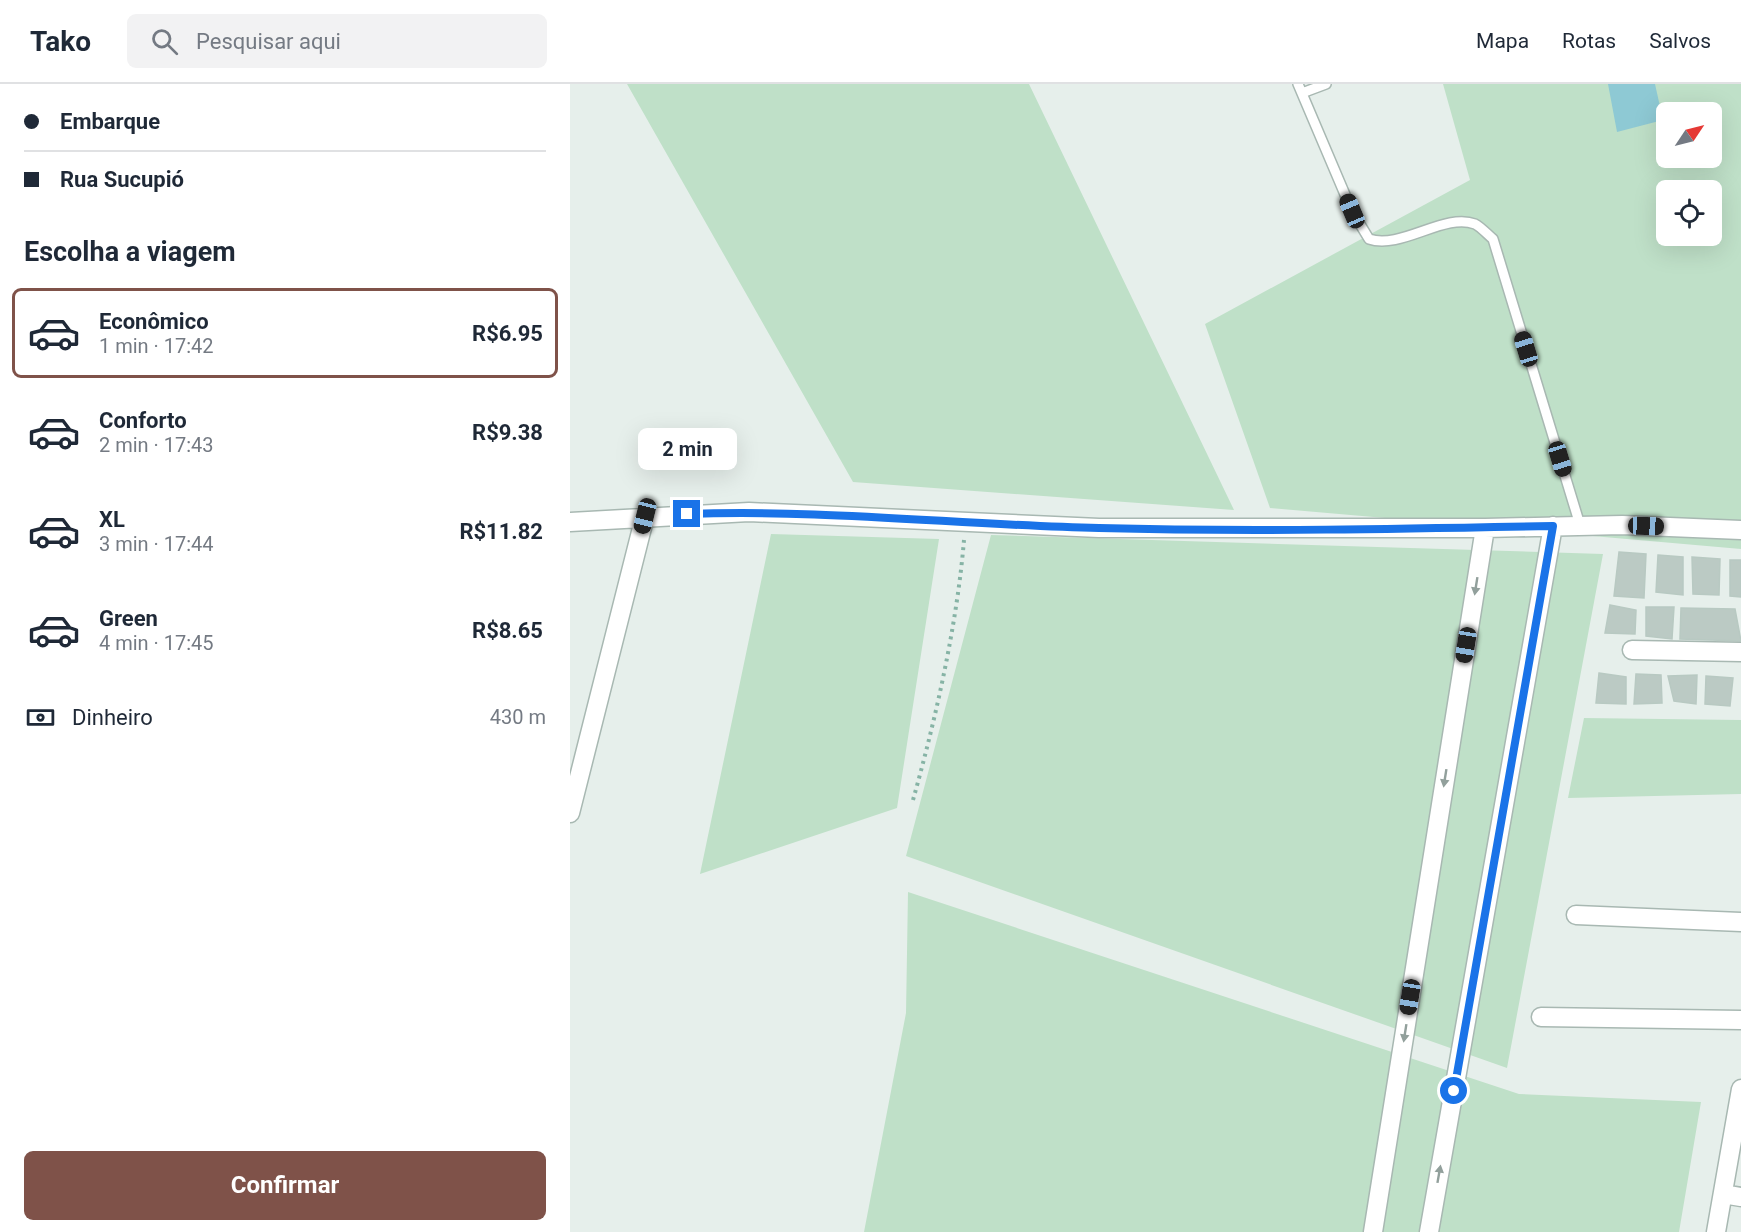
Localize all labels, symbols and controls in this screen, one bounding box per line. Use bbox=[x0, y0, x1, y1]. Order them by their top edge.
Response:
search box bbox=[127, 14, 547, 68]
text: Tako bbox=[30, 25, 91, 58]
icon: search bbox=[148, 25, 181, 58]
text: Pesquisar aqui bbox=[196, 29, 341, 54]
text: Mapa bbox=[1476, 29, 1529, 53]
text: Rotas bbox=[1562, 29, 1616, 53]
text: Salvos bbox=[1649, 29, 1711, 53]
north arrow bbox=[1656, 102, 1722, 168]
map controls bbox=[1656, 102, 1722, 246]
text: Embarque bbox=[60, 109, 160, 134]
text: Rua Sucupió bbox=[60, 167, 184, 192]
button: locate bbox=[1656, 180, 1722, 246]
car bbox=[1337, 191, 1367, 231]
text: Escolha a viagem bbox=[24, 236, 236, 268]
icon: car bbox=[27, 306, 81, 360]
text: Econômico bbox=[99, 309, 209, 334]
text: R$6.95 bbox=[472, 321, 543, 346]
car bbox=[1512, 329, 1540, 369]
text: 1 min · 17:42 bbox=[99, 334, 214, 358]
icon: car bbox=[27, 405, 81, 459]
text: Conforto bbox=[99, 408, 187, 433]
text: R$9.38 bbox=[472, 420, 543, 445]
callout: 2 min bbox=[638, 427, 736, 469]
text: 2 min · 17:43 bbox=[99, 433, 214, 457]
text: 2 min bbox=[662, 437, 713, 461]
car bbox=[1546, 439, 1574, 479]
car bbox=[632, 496, 658, 536]
route end bbox=[673, 500, 700, 527]
icon: car bbox=[27, 504, 81, 558]
text: XL bbox=[99, 507, 125, 532]
car bbox=[1628, 516, 1664, 536]
text: R$11.82 bbox=[459, 519, 543, 544]
text: 3 min · 17:44 bbox=[99, 532, 214, 556]
one-way arrow bbox=[1471, 576, 1480, 595]
icon: car bbox=[27, 603, 81, 657]
text: Green bbox=[99, 606, 158, 631]
text: R$8.65 bbox=[472, 618, 543, 643]
car bbox=[1454, 626, 1478, 664]
text: 4 min · 17:45 bbox=[99, 631, 214, 655]
icon: cash bbox=[24, 701, 57, 734]
text: Dinheiro bbox=[72, 705, 153, 730]
text: 430 m bbox=[490, 705, 546, 729]
one-way arrow bbox=[1441, 769, 1450, 788]
car bbox=[1398, 978, 1422, 1016]
one-way arrow bbox=[1400, 1024, 1409, 1043]
route start bbox=[1440, 1077, 1467, 1104]
button: Confirmar bbox=[24, 1151, 546, 1220]
one-way arrow bbox=[1435, 1165, 1444, 1184]

